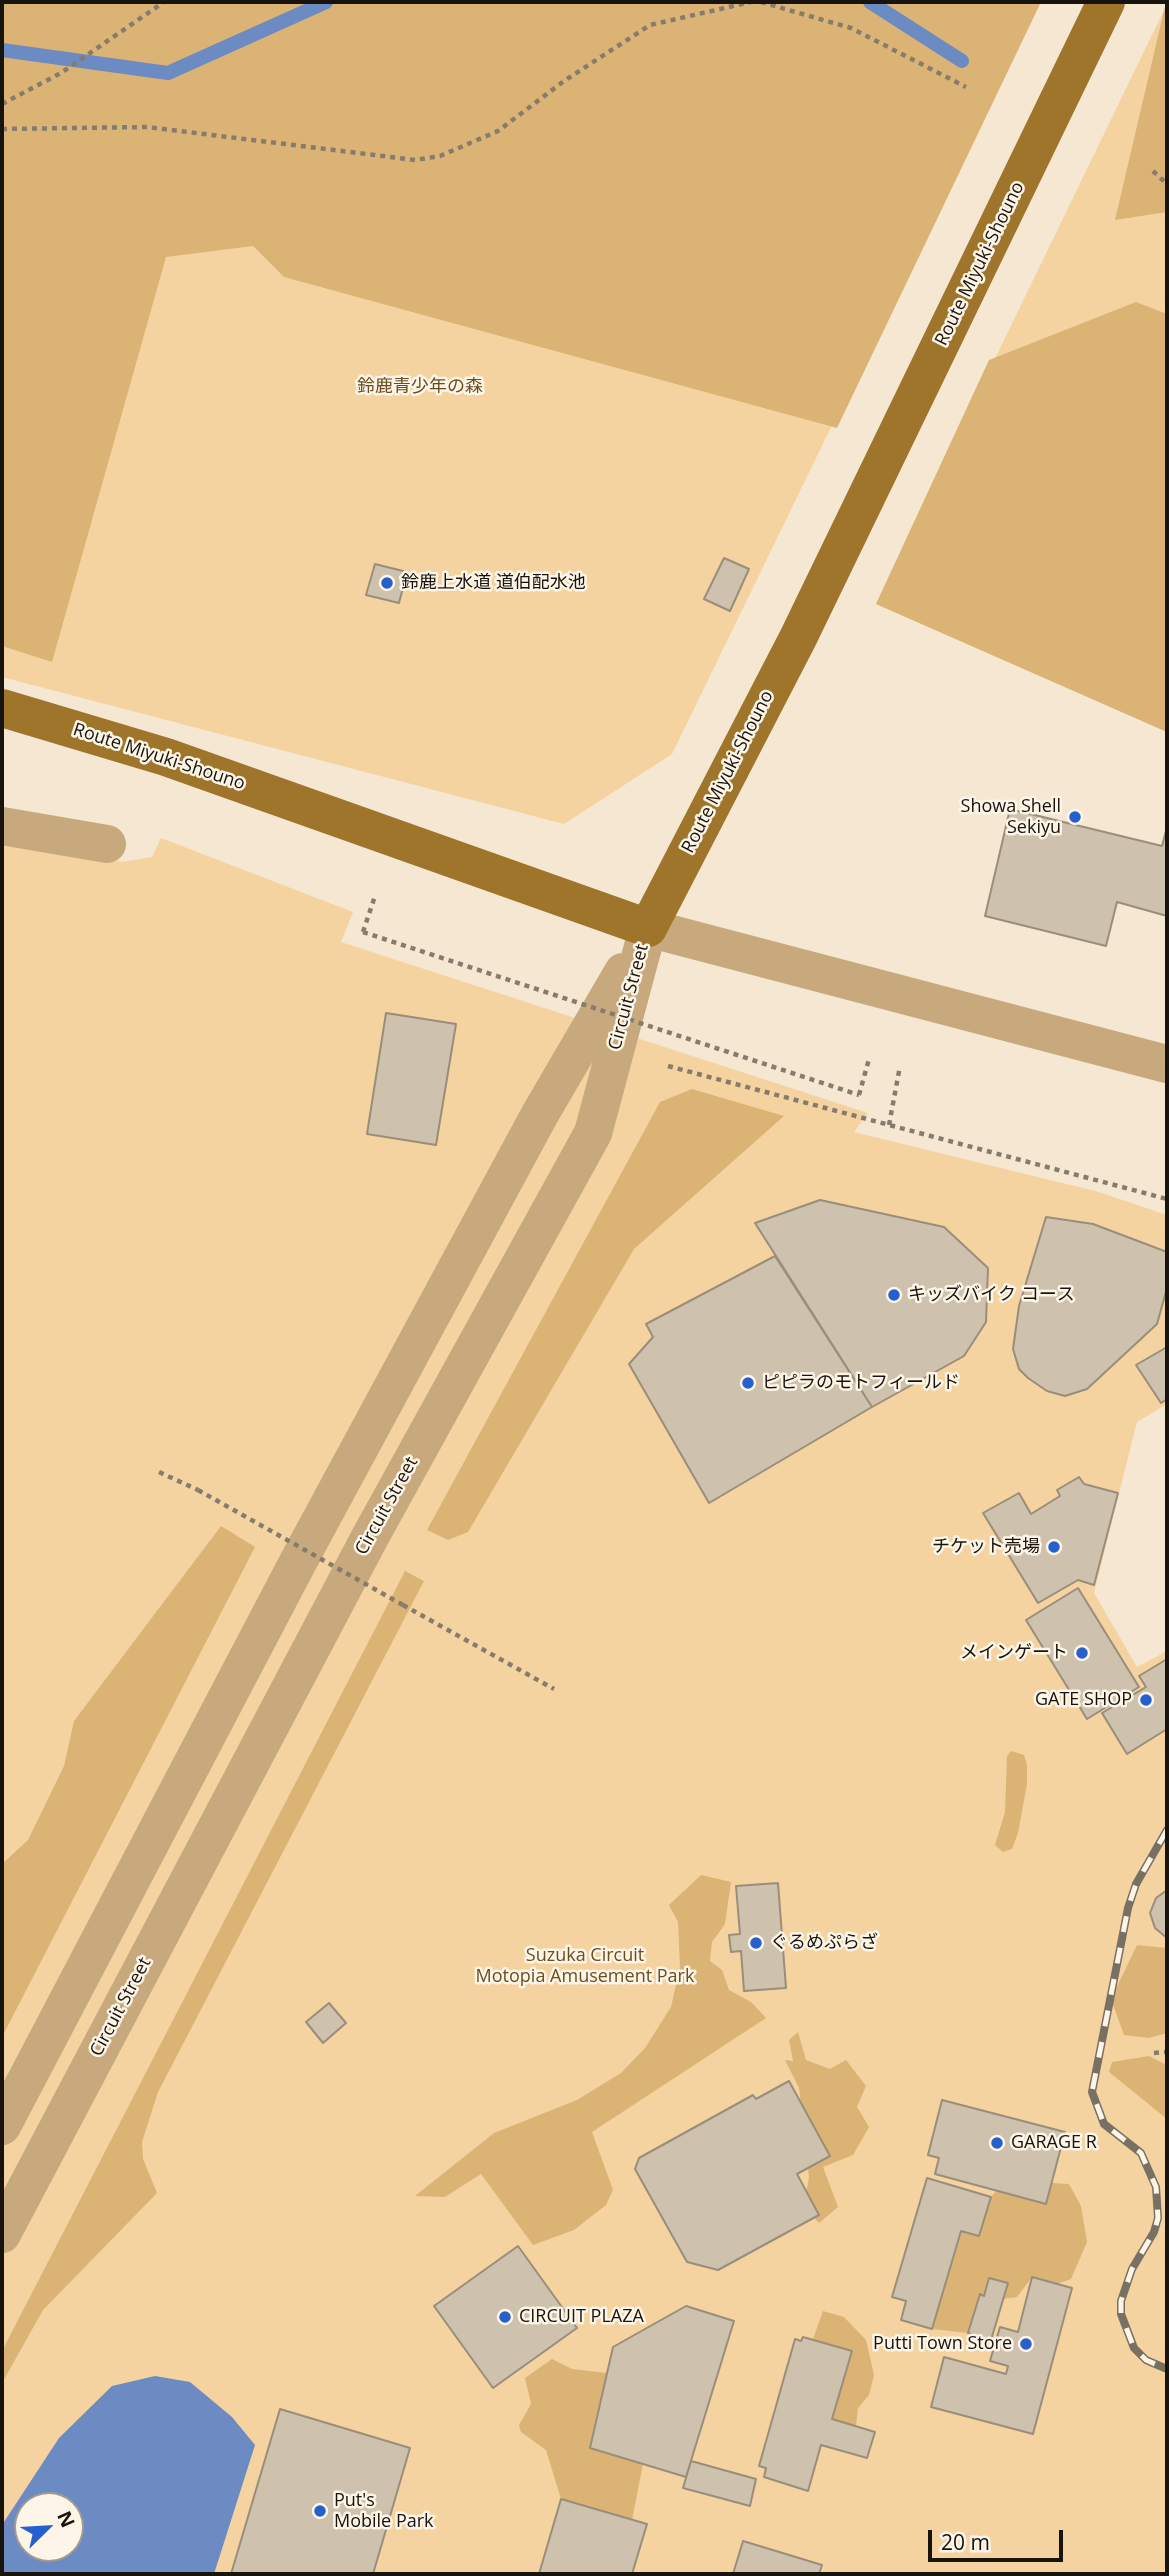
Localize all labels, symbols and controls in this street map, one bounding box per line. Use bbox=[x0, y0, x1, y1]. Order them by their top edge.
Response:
street label: Route Miyuki-Shouno bbox=[931, 179, 1029, 349]
park label: 鈴鹿青少年の森 bbox=[357, 376, 483, 398]
place label: 鈴鹿上水道 道伯配水池 bbox=[401, 572, 586, 594]
marker: 鈴鹿上水道 道伯配水池 bbox=[379, 575, 395, 591]
street label: Route Miyuki-Shouno bbox=[678, 687, 778, 857]
street label: Route Miyuki-Shouno bbox=[70, 719, 248, 795]
place label: Showa Shell Sekiyu bbox=[961, 796, 1061, 838]
marker: Showa Shell Sekiyu bbox=[1067, 809, 1083, 825]
street label: Circuit Street bbox=[604, 942, 654, 1052]
place label: キッズバイク コース bbox=[908, 1284, 1075, 1306]
marker: キッズバイク コース bbox=[886, 1287, 902, 1303]
place label: ピピラのモトフィールド bbox=[762, 1372, 960, 1394]
marker: ピピラのモトフィールド bbox=[740, 1375, 756, 1391]
street label: Circuit Street bbox=[351, 1453, 423, 1559]
place label: チケット売場 bbox=[932, 1536, 1040, 1558]
marker: チケット売場 bbox=[1046, 1539, 1062, 1555]
place label: メインゲート bbox=[960, 1642, 1068, 1664]
marker: メインゲート bbox=[1074, 1645, 1090, 1661]
place label: GATE SHOP bbox=[1035, 1689, 1132, 1711]
marker: GATE SHOP bbox=[1138, 1692, 1154, 1708]
place label: ぐるめぷらざ bbox=[770, 1932, 878, 1954]
marker: ぐるめぷらざ bbox=[748, 1935, 764, 1951]
park label: Suzuka Circuit Motopia Amusement Park bbox=[476, 1945, 694, 1988]
street label: Circuit Street bbox=[86, 1954, 156, 2060]
place label: GARAGE R bbox=[1011, 2132, 1097, 2154]
marker: GARAGE R bbox=[989, 2135, 1005, 2151]
place label: CIRCUIT PLAZA bbox=[519, 2306, 644, 2328]
marker: CIRCUIT PLAZA bbox=[497, 2309, 513, 2325]
place label: Putti Town Store bbox=[873, 2333, 1012, 2355]
marker: Putti Town Store bbox=[1018, 2336, 1034, 2352]
place label: Put's Mobile Park bbox=[334, 2490, 434, 2532]
north arrow bbox=[14, 2492, 84, 2562]
marker: Put's Mobile Park bbox=[312, 2503, 328, 2519]
text: N bbox=[51, 2507, 81, 2532]
scale bar bbox=[931, 2516, 1066, 2560]
text: 20 m bbox=[941, 2528, 990, 2556]

